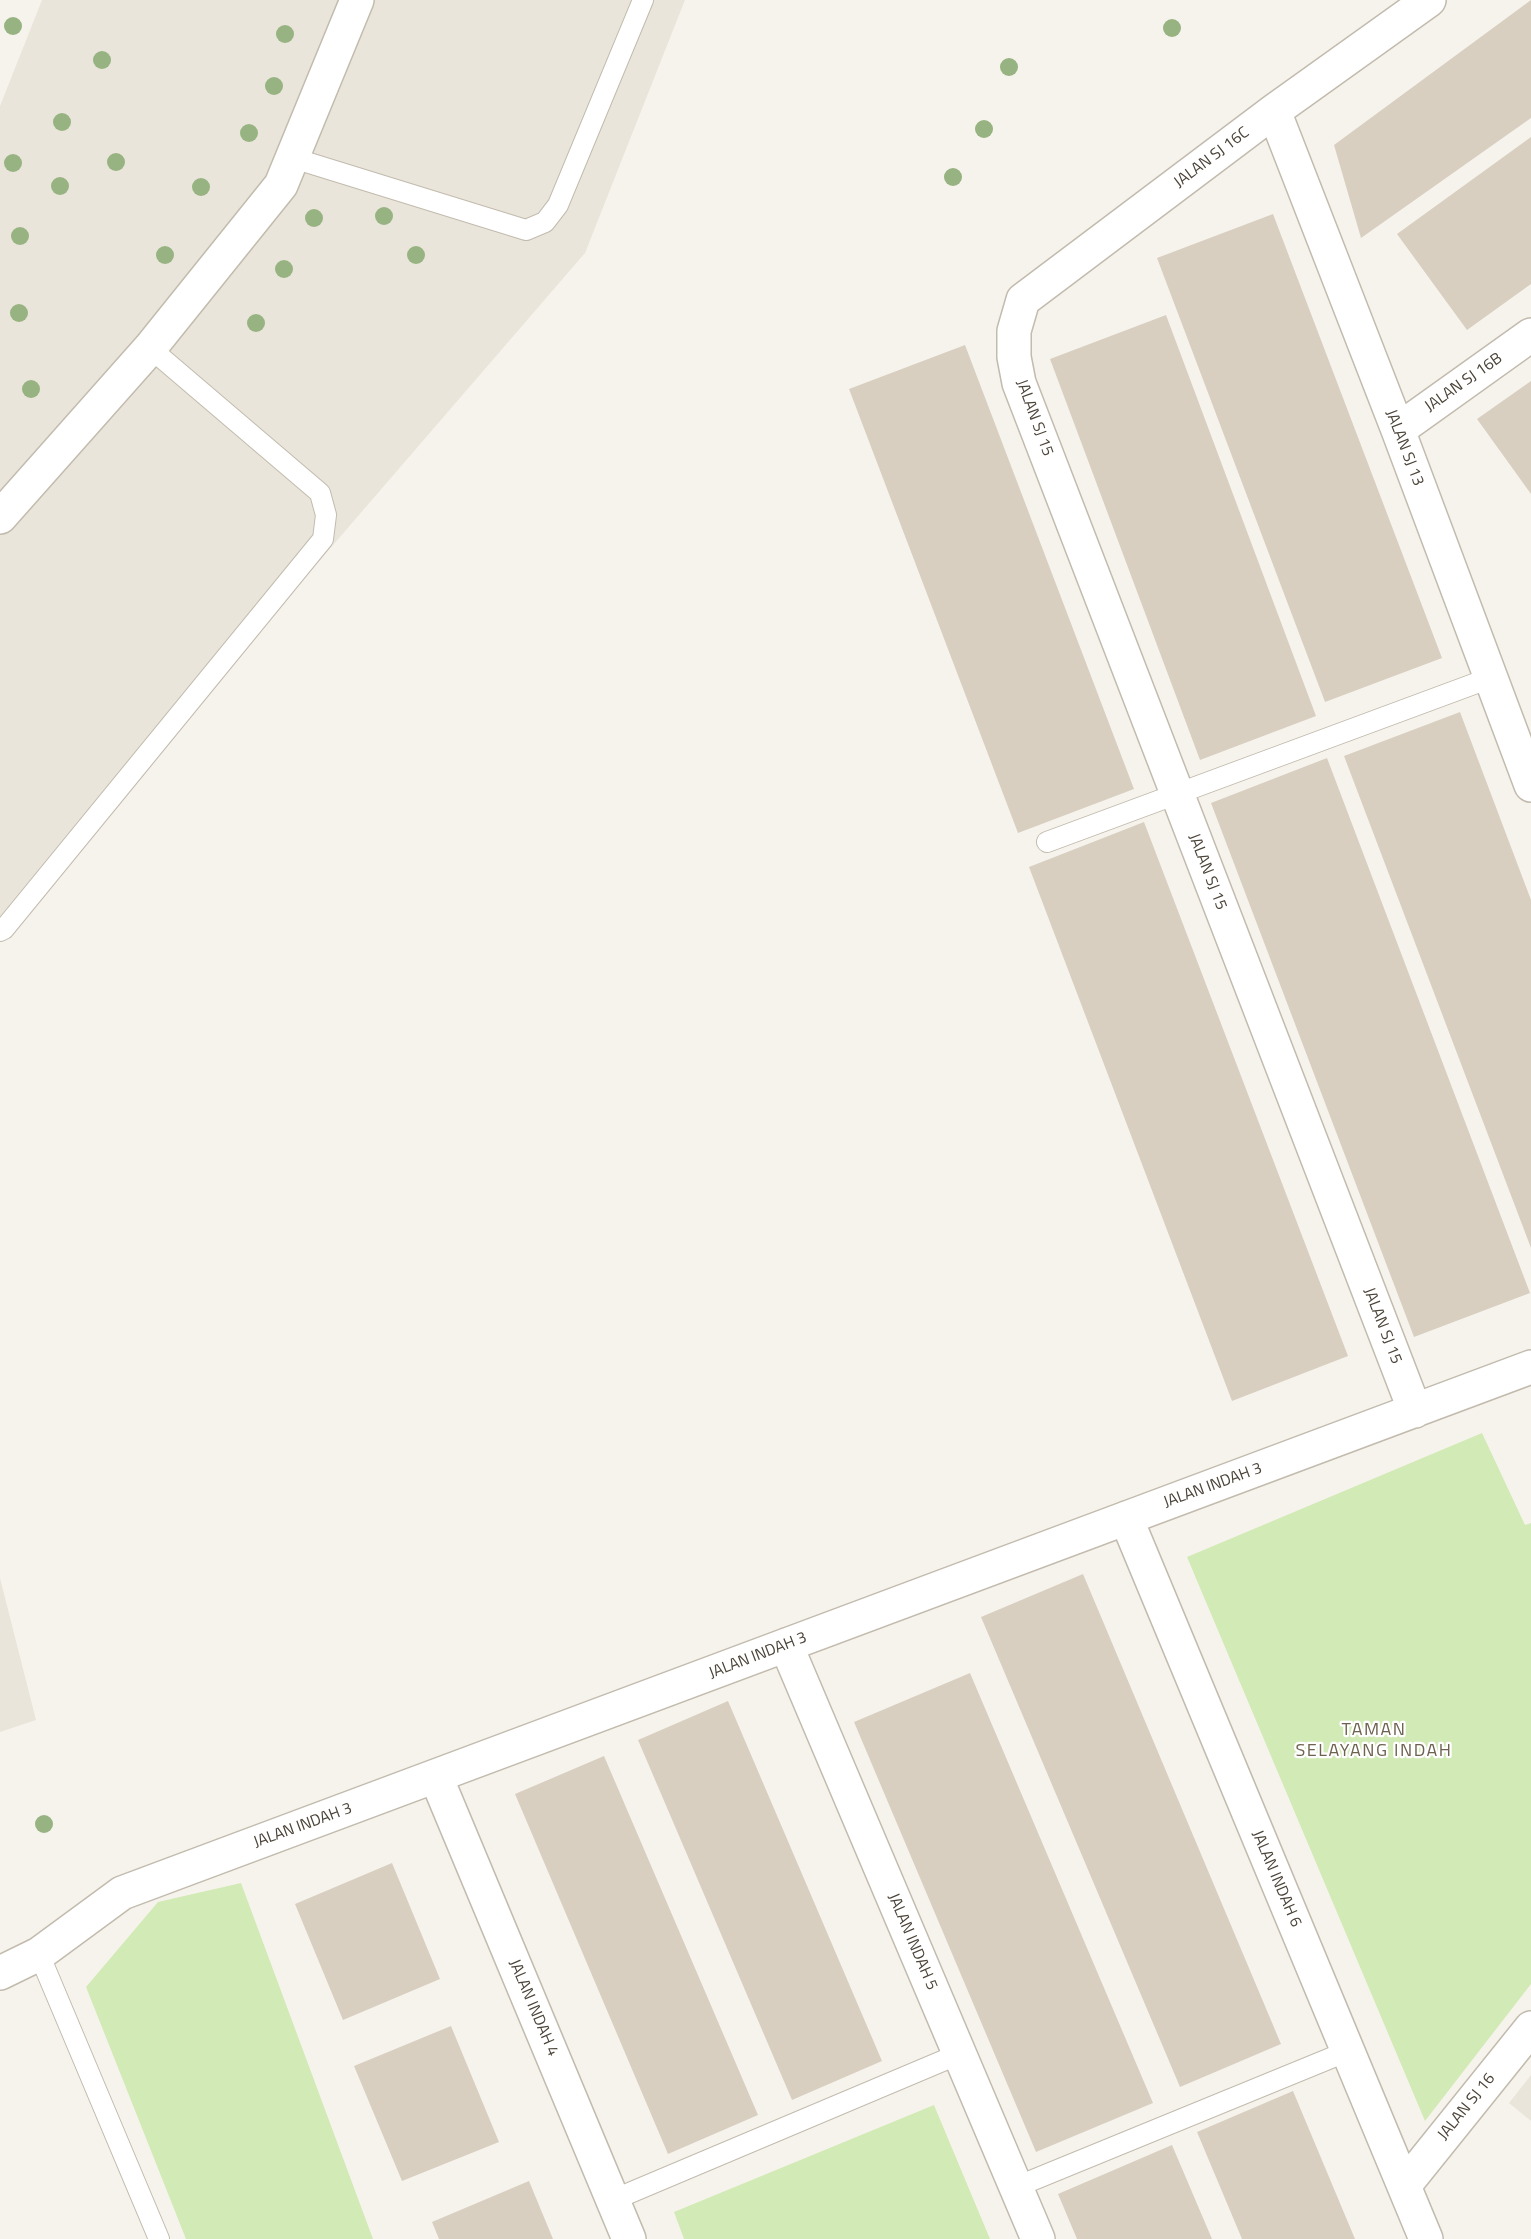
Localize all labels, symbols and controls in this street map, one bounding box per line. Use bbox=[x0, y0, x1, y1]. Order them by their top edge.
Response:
street label: JALAN SJ 16C bbox=[1171, 124, 1253, 192]
street label: JALAN SJ 16B bbox=[1422, 349, 1506, 417]
street label: JALAN SJ 15 bbox=[1011, 377, 1057, 459]
street label: JALAN SJ 13 bbox=[1381, 407, 1427, 489]
street label: JALAN SJ 15 bbox=[1184, 831, 1230, 913]
street label: JALAN SJ 15 bbox=[1359, 1285, 1405, 1367]
street label: JALAN INDAH 3 bbox=[1161, 1459, 1265, 1513]
street label: JALAN INDAH 3 bbox=[706, 1629, 810, 1683]
district label: TAMAN SELAYANG INDAH bbox=[1296, 1720, 1452, 1762]
street label: JALAN INDAH 3 bbox=[251, 1799, 355, 1853]
street label: JALAN INDAH 6 bbox=[1247, 1828, 1305, 1930]
street label: JALAN INDAH 5 bbox=[883, 1891, 941, 1993]
street label: JALAN INDAH 4 bbox=[504, 1957, 562, 2059]
street label: JALAN SJ 16 bbox=[1434, 2070, 1500, 2144]

